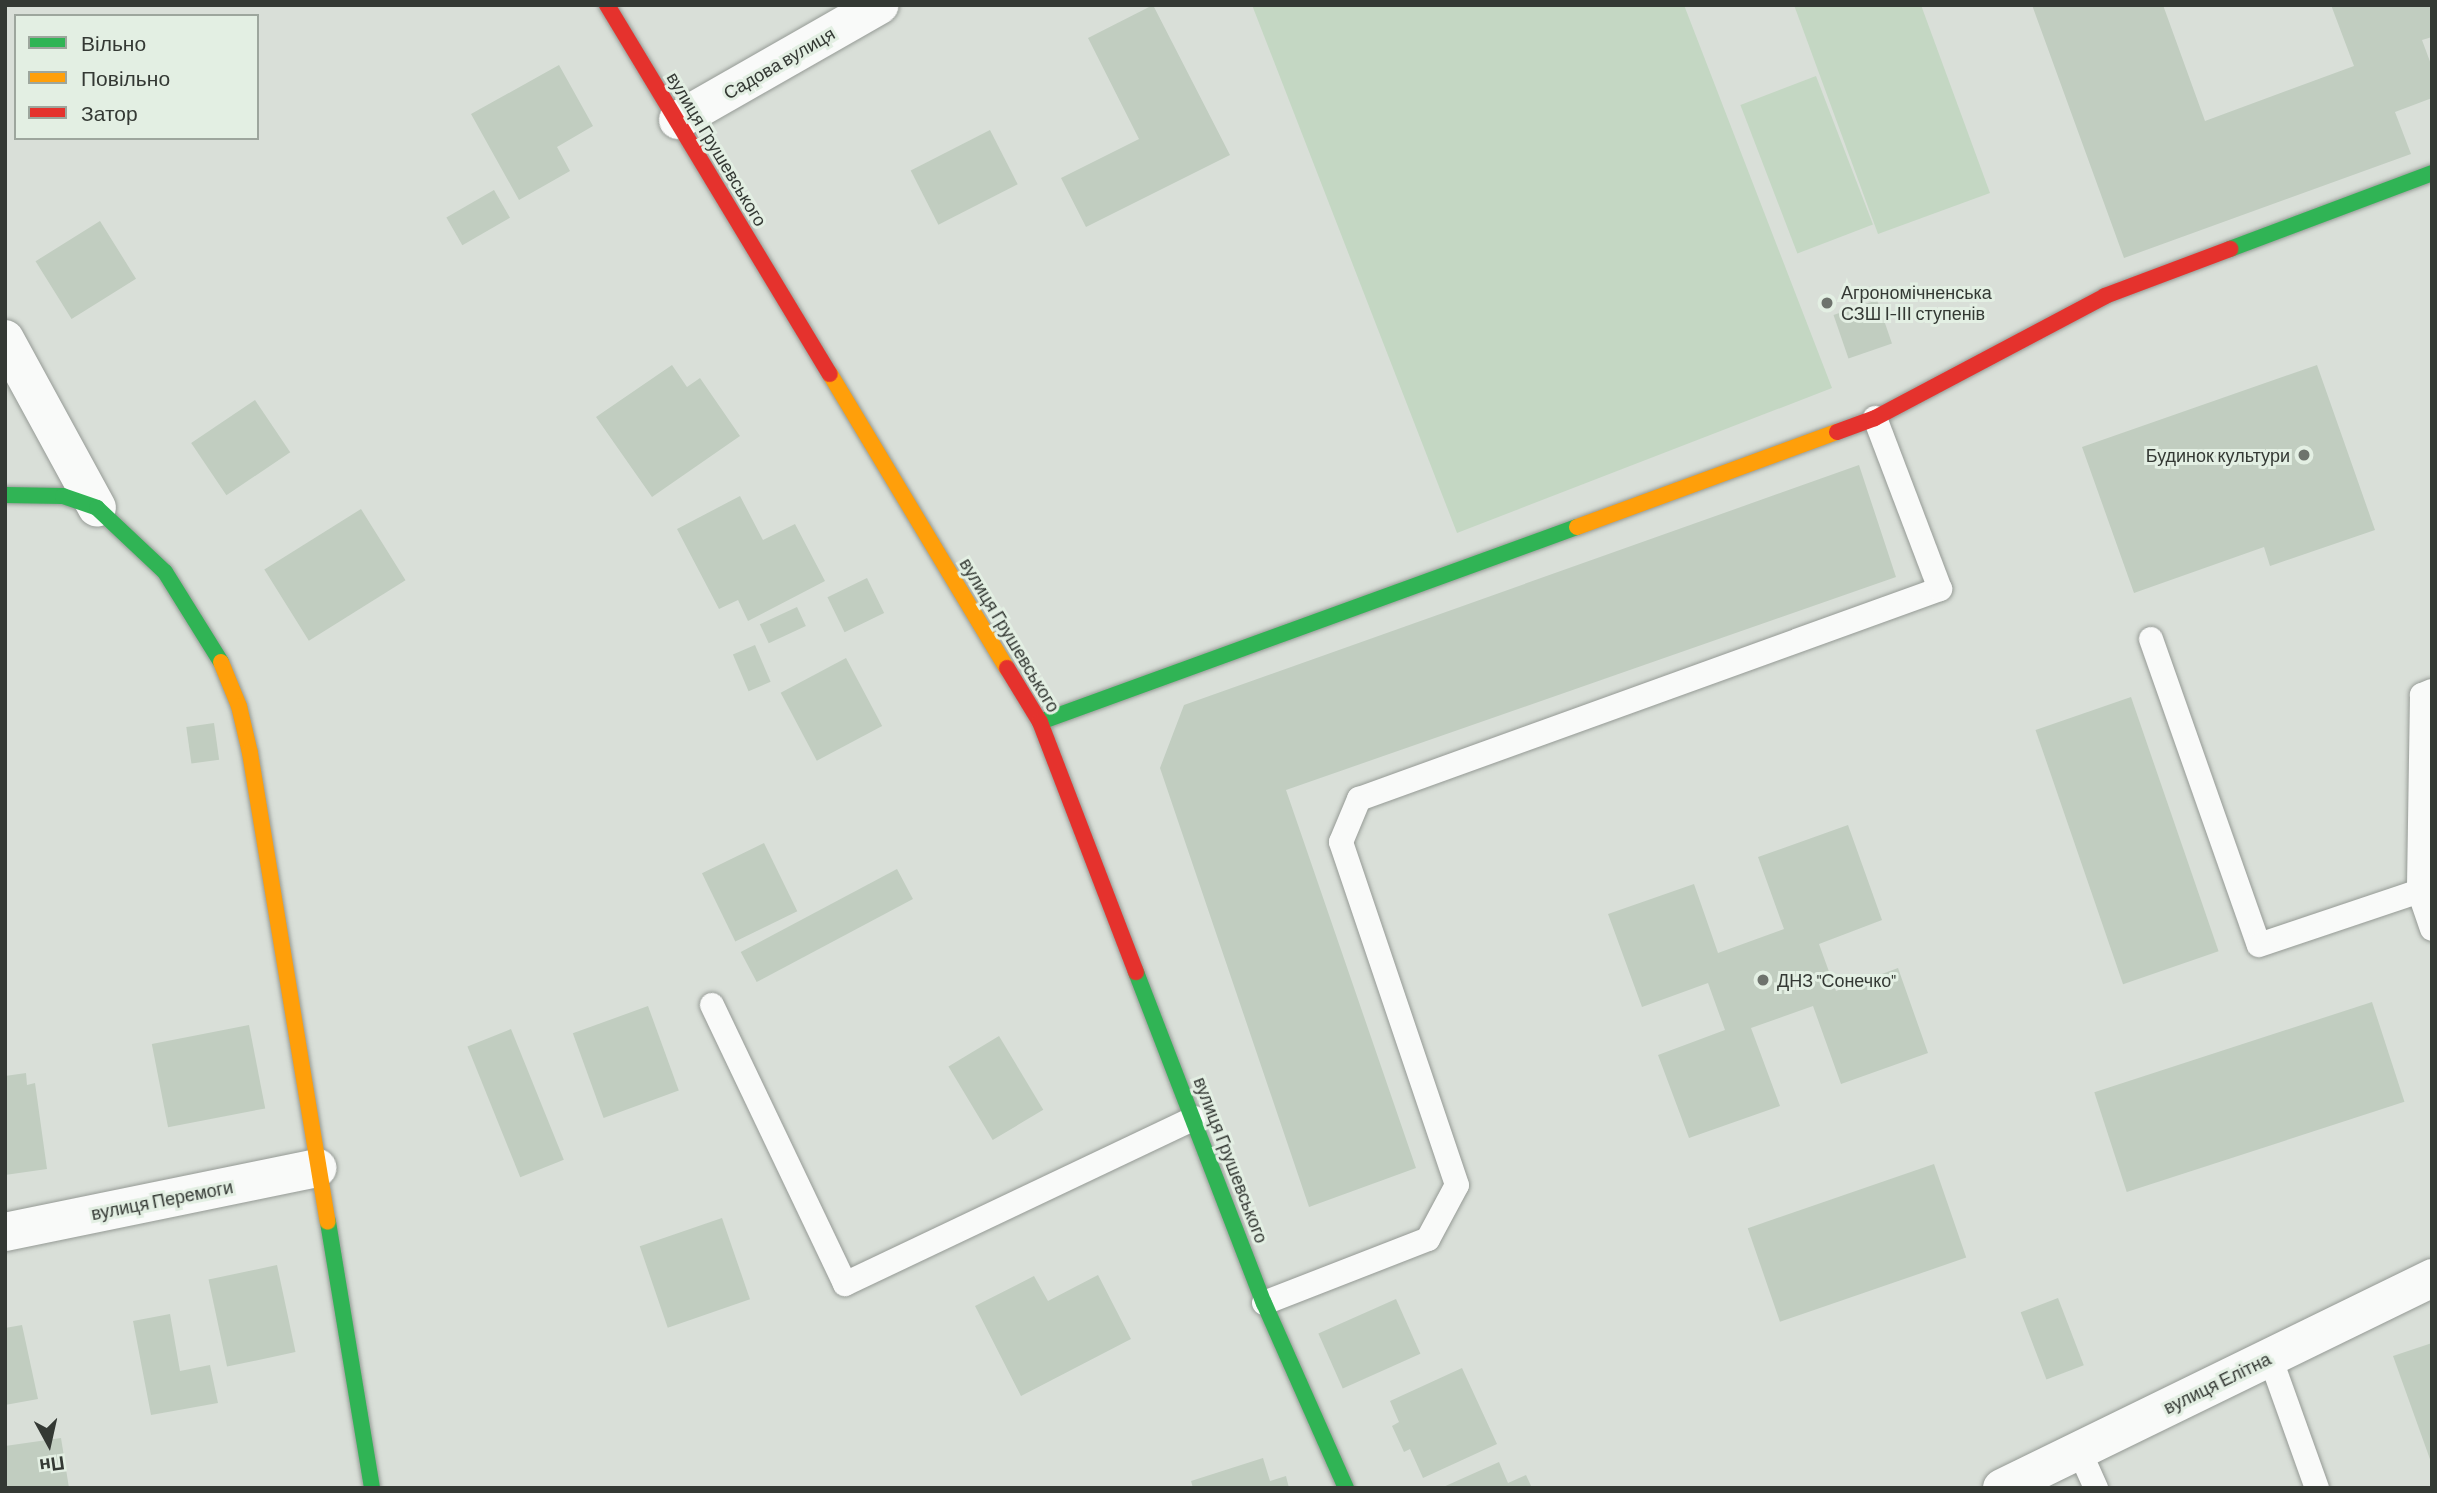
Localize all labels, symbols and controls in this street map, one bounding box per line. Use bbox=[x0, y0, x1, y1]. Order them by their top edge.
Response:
legend bbox=[14, 14, 259, 140]
street label: Садова вулиця bbox=[719, 22, 839, 104]
text: Вільно bbox=[81, 30, 146, 55]
text: Повільно bbox=[81, 65, 170, 90]
street label: вулиця Грушевського bbox=[662, 68, 772, 230]
text: Затор bbox=[81, 100, 138, 125]
place label: Агрономічненська СЗШ І-ІІІ ступенів bbox=[1841, 282, 1992, 324]
marker: Агрономічненська СЗШ І-ІІІ ступенів bbox=[1819, 295, 1835, 311]
place label: Будинок культури bbox=[2146, 444, 2290, 466]
marker: Будинок культури bbox=[2296, 447, 2312, 463]
street label: вулиця Грушевського bbox=[955, 554, 1065, 716]
place label: ДНЗ "Сонечко" bbox=[1777, 969, 1896, 991]
marker: ДНЗ "Сонечко" bbox=[1755, 972, 1771, 988]
street label: вулиця Грушевського bbox=[1189, 1074, 1273, 1246]
street label: вулиця Перемоги bbox=[89, 1176, 235, 1224]
street label: вулиця Елітна bbox=[2160, 1348, 2274, 1418]
north arrow bbox=[14, 1409, 84, 1479]
text: Пн bbox=[38, 1452, 66, 1478]

